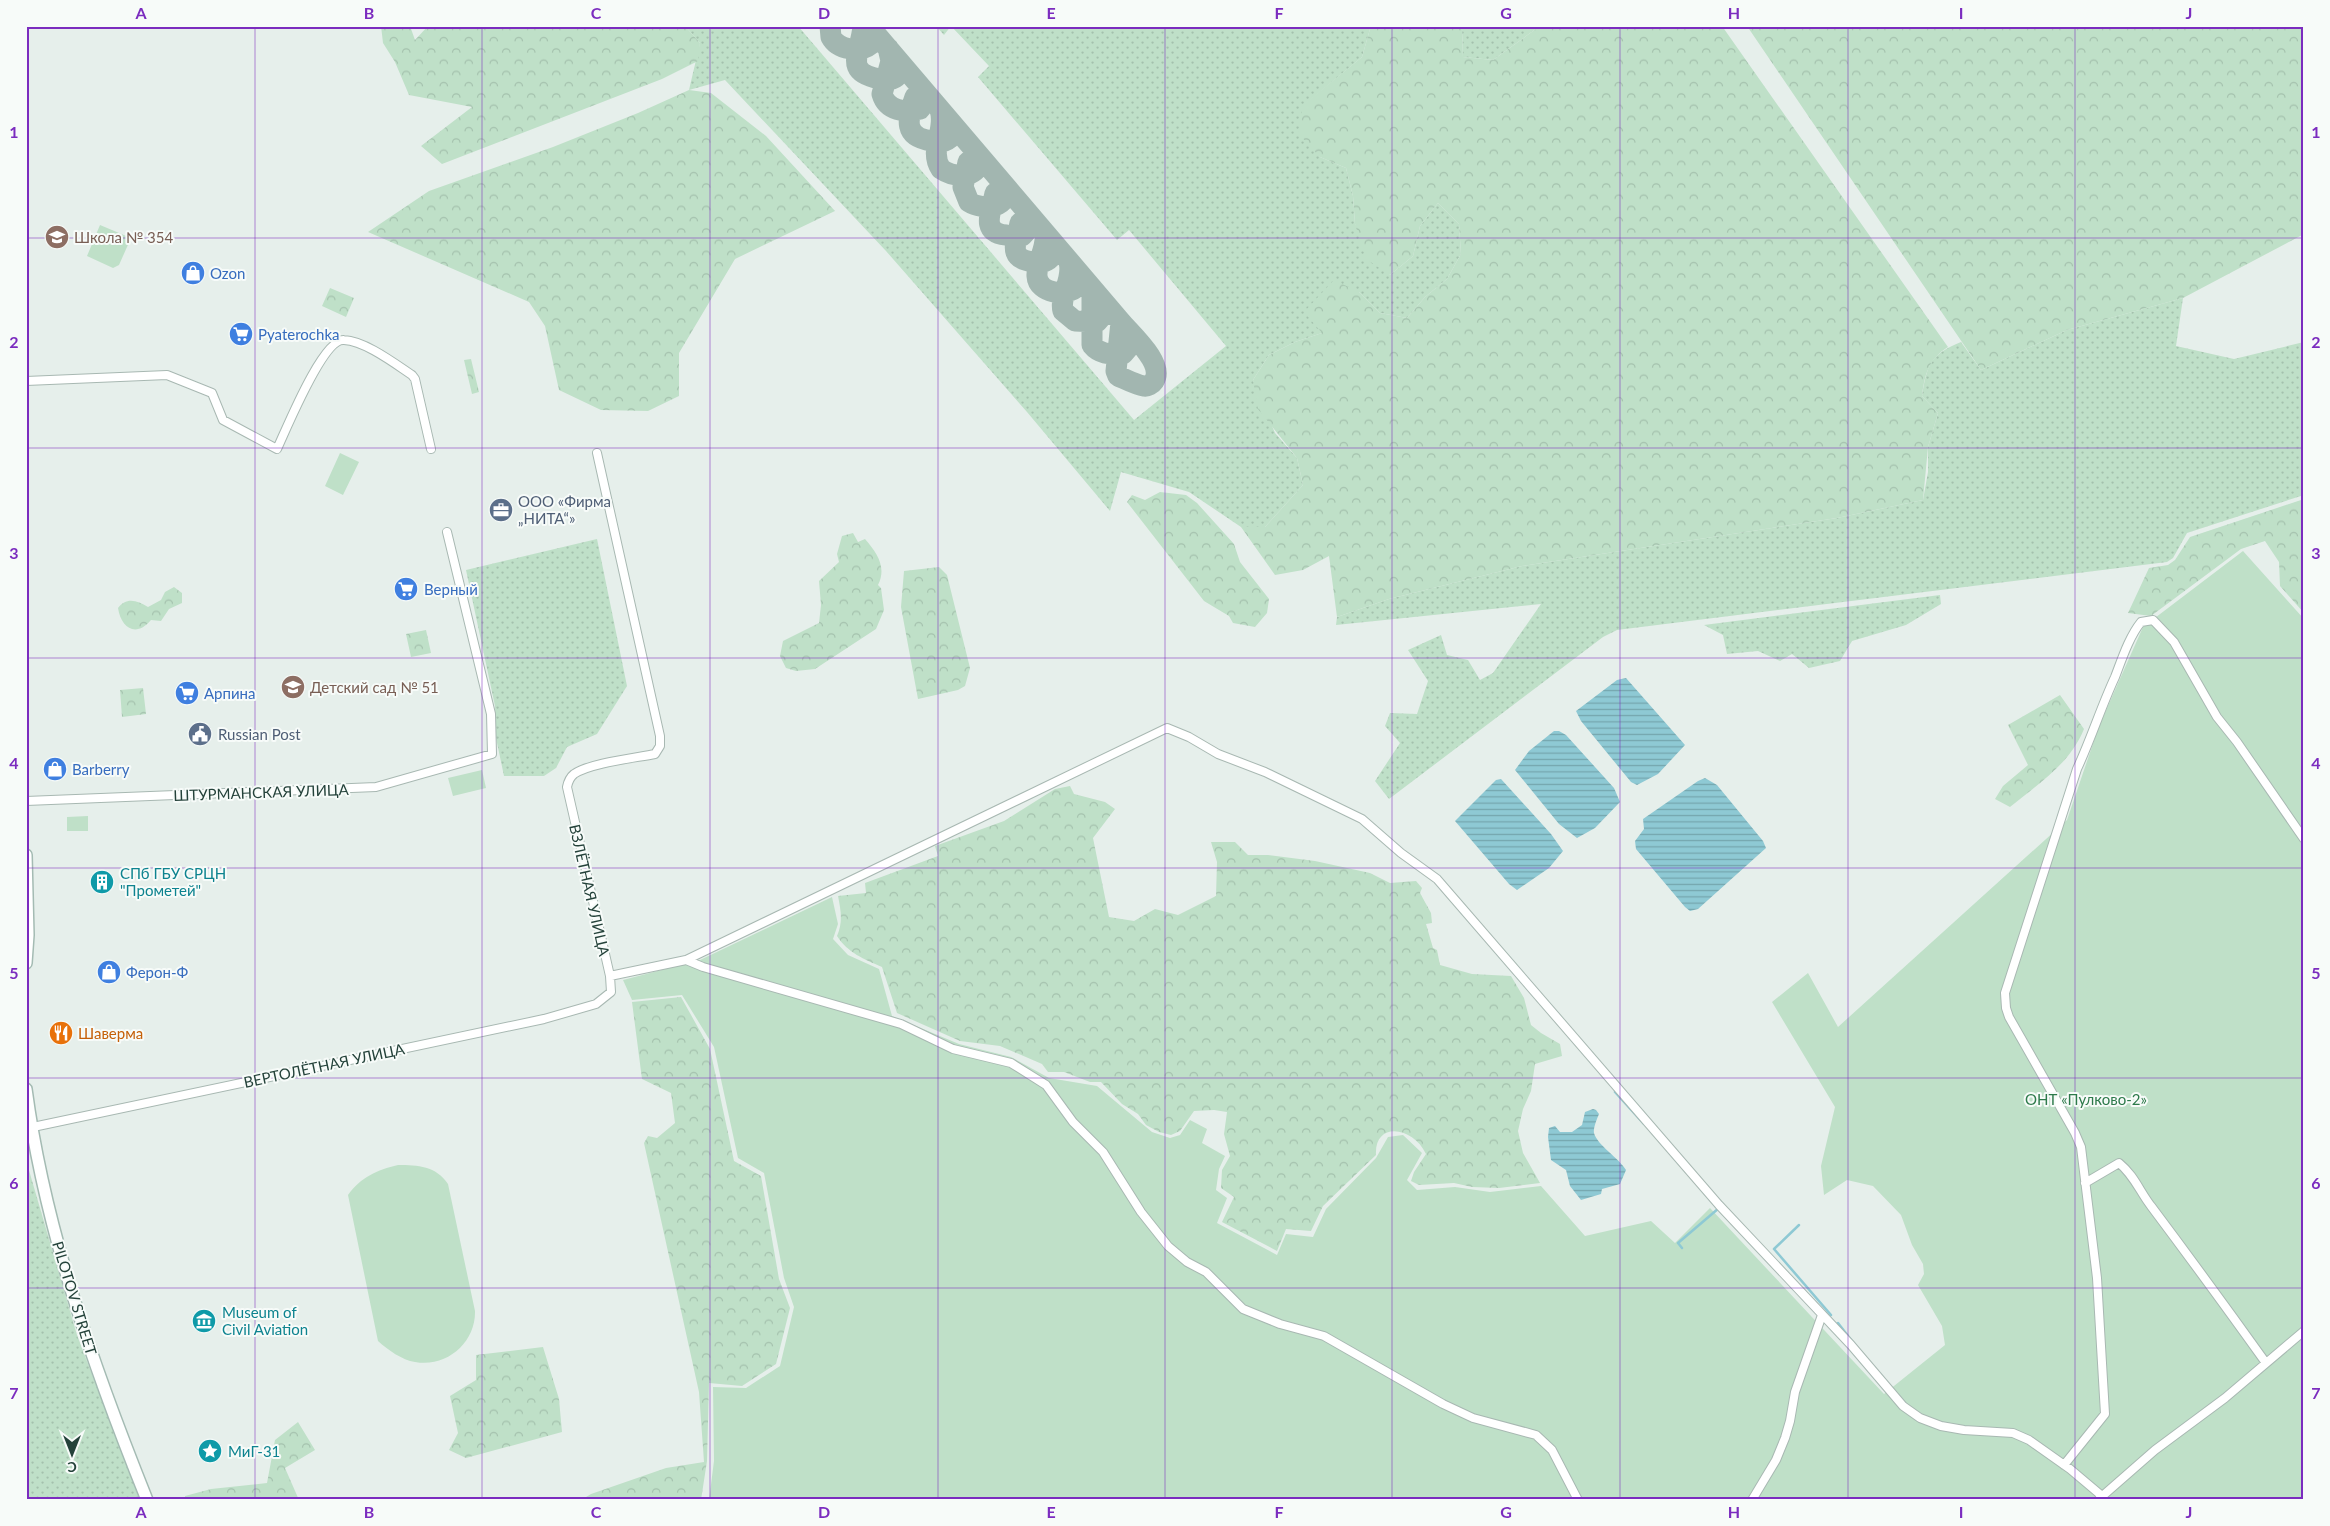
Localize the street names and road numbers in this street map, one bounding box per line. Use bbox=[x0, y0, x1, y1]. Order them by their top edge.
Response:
street label: ШТУРМАНСКАЯ УЛИЦА bbox=[173, 780, 350, 804]
street label: ВЗЛЁТНАЯ УЛИЦА bbox=[566, 822, 614, 959]
street label: ВЕРТОЛЁТНАЯ УЛИЦА bbox=[242, 1039, 407, 1091]
street label: PILOTOV STREET bbox=[49, 1239, 101, 1357]

